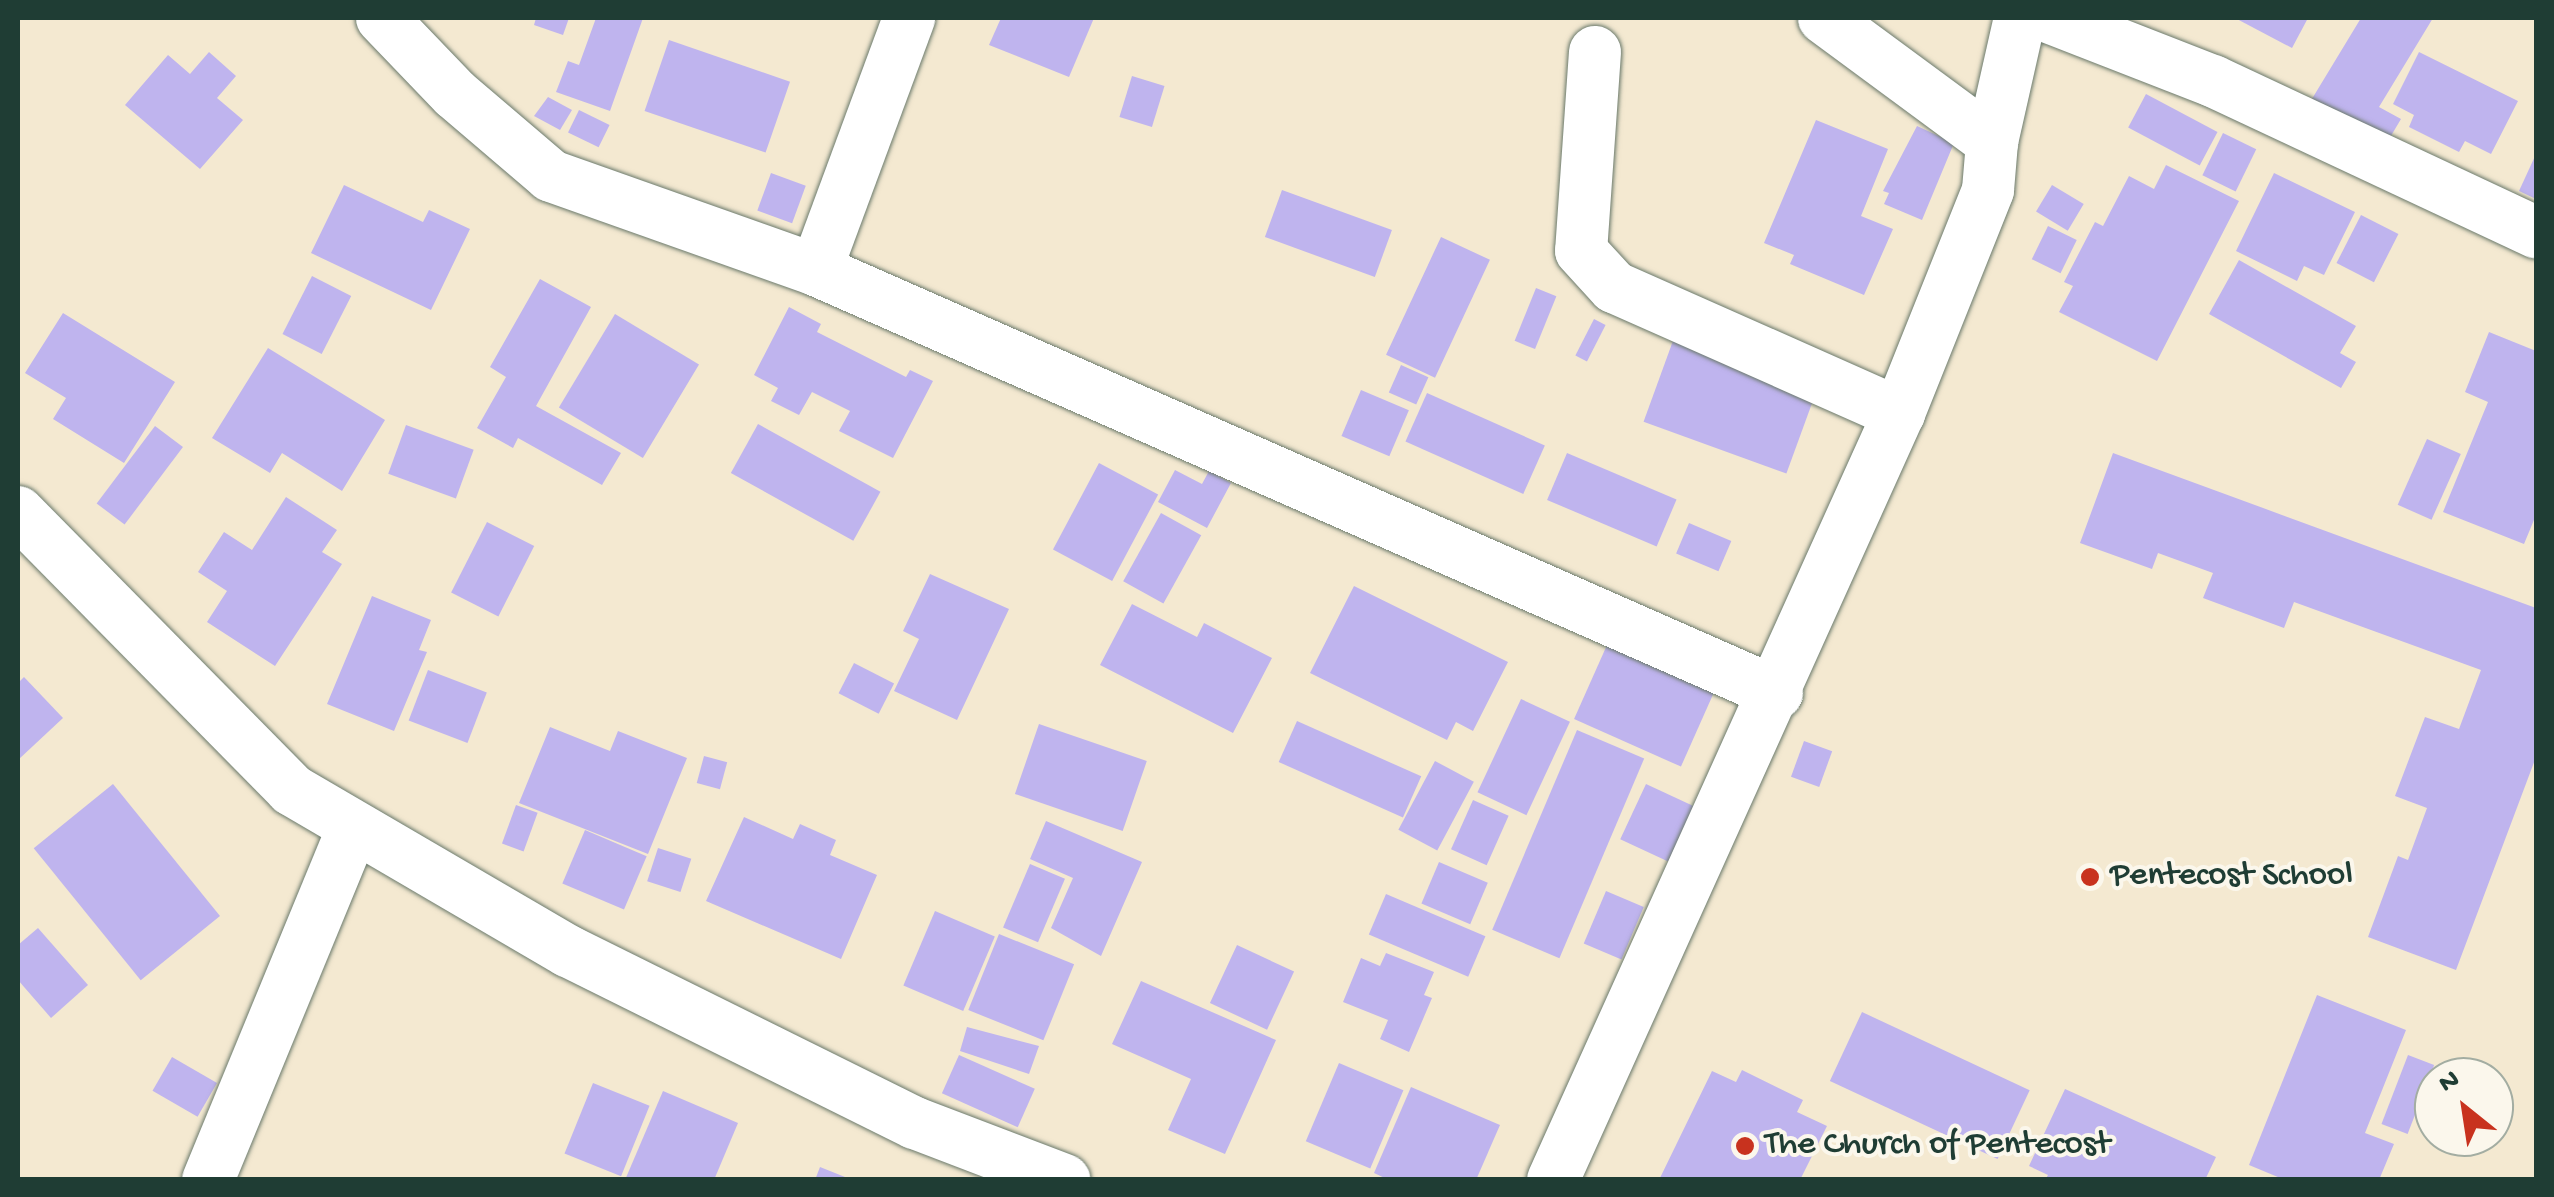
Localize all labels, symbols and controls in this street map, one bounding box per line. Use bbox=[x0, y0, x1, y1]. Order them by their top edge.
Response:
place label: Pentecost School bbox=[2110, 856, 2353, 898]
marker: Pentecost School bbox=[2079, 866, 2101, 888]
north arrow bbox=[2414, 1057, 2514, 1157]
text: N bbox=[2434, 1063, 2466, 1101]
place label: The Church of Pentecost bbox=[1765, 1125, 2110, 1167]
marker: The Church of Pentecost bbox=[1734, 1135, 1756, 1157]

